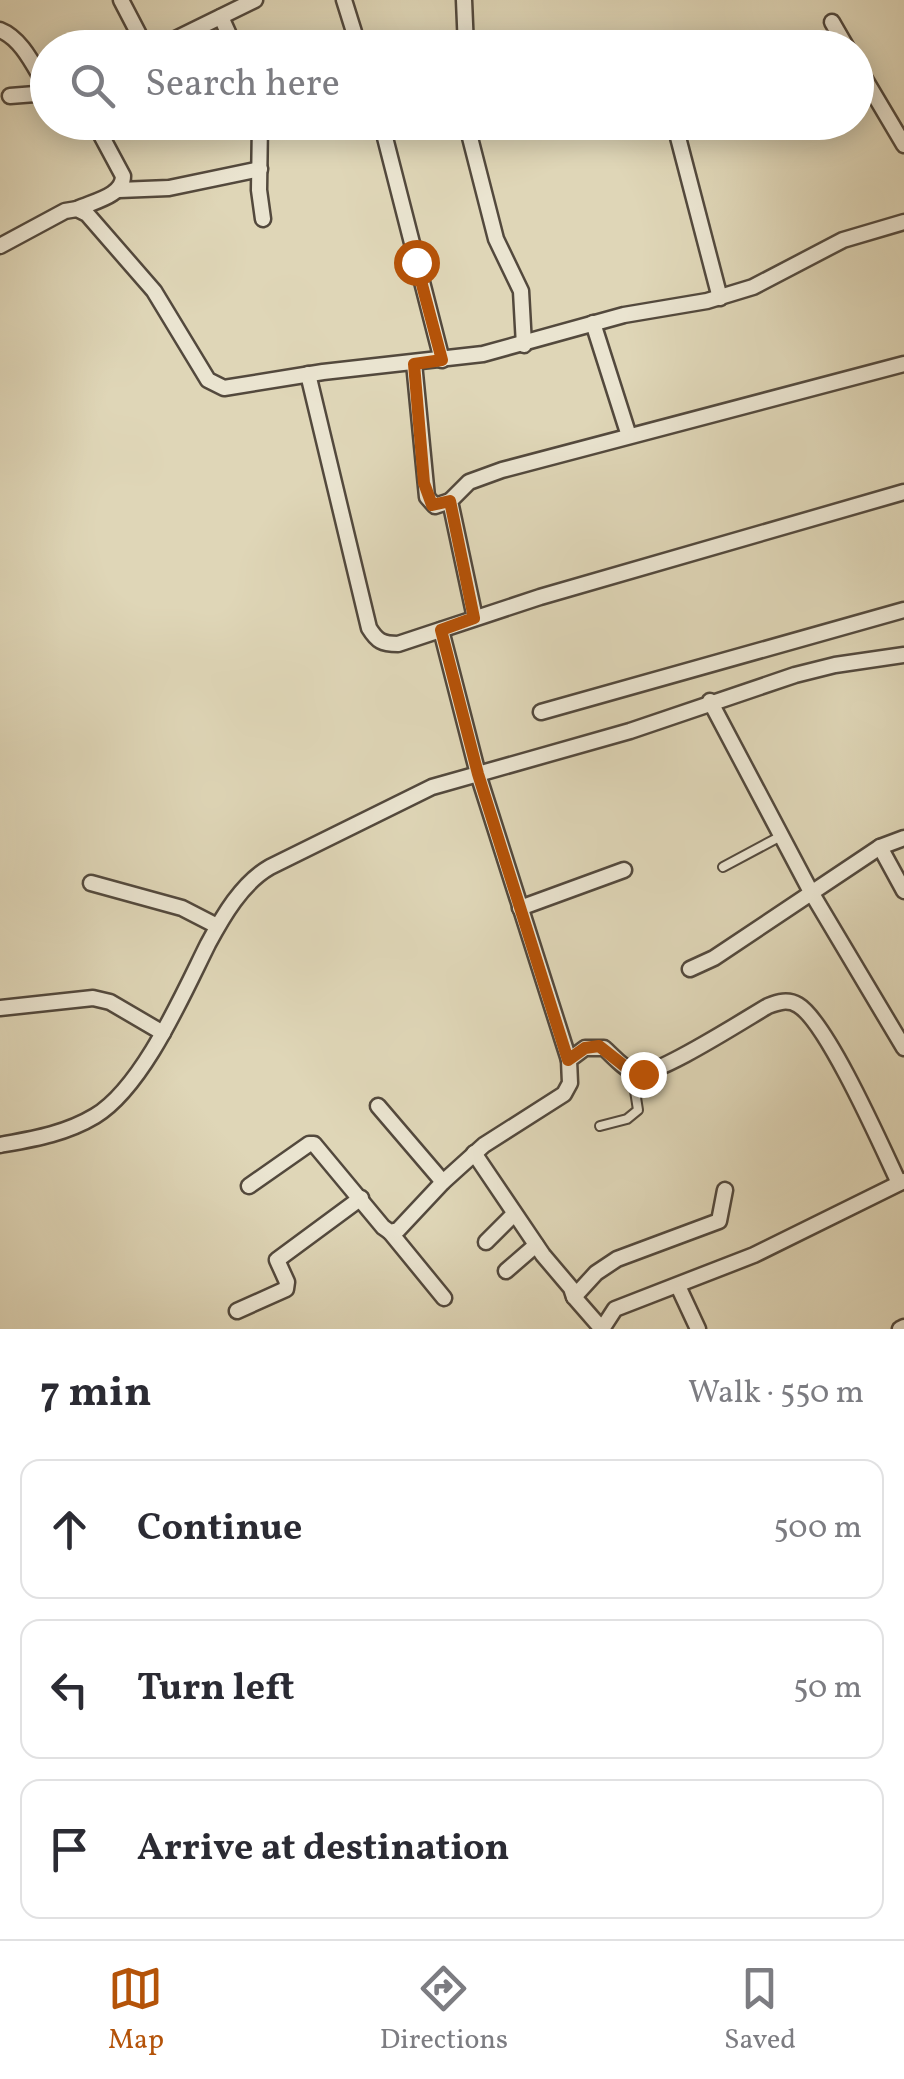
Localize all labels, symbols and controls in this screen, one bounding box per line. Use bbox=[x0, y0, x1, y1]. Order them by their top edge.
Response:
search box bbox=[30, 30, 874, 140]
icon: search bbox=[65, 58, 120, 113]
text: Search here bbox=[145, 59, 340, 112]
route start bbox=[394, 240, 440, 286]
route end bbox=[621, 1052, 667, 1098]
text: 7 min bbox=[40, 1365, 152, 1424]
text: Walk · 550 m bbox=[688, 1372, 864, 1416]
icon: ahead bbox=[42, 1502, 97, 1557]
text: Continue bbox=[137, 1503, 302, 1556]
text: 500 m bbox=[773, 1507, 862, 1551]
icon: left bbox=[42, 1662, 97, 1717]
text: Turn left bbox=[137, 1663, 294, 1716]
text: 50 m bbox=[793, 1667, 862, 1711]
icon: arrive bbox=[42, 1822, 97, 1877]
text: Arrive at destination bbox=[137, 1823, 510, 1876]
tab: Map bbox=[108, 1961, 164, 2060]
tab: Directions bbox=[380, 1961, 508, 2060]
tab: Saved bbox=[724, 1961, 796, 2060]

